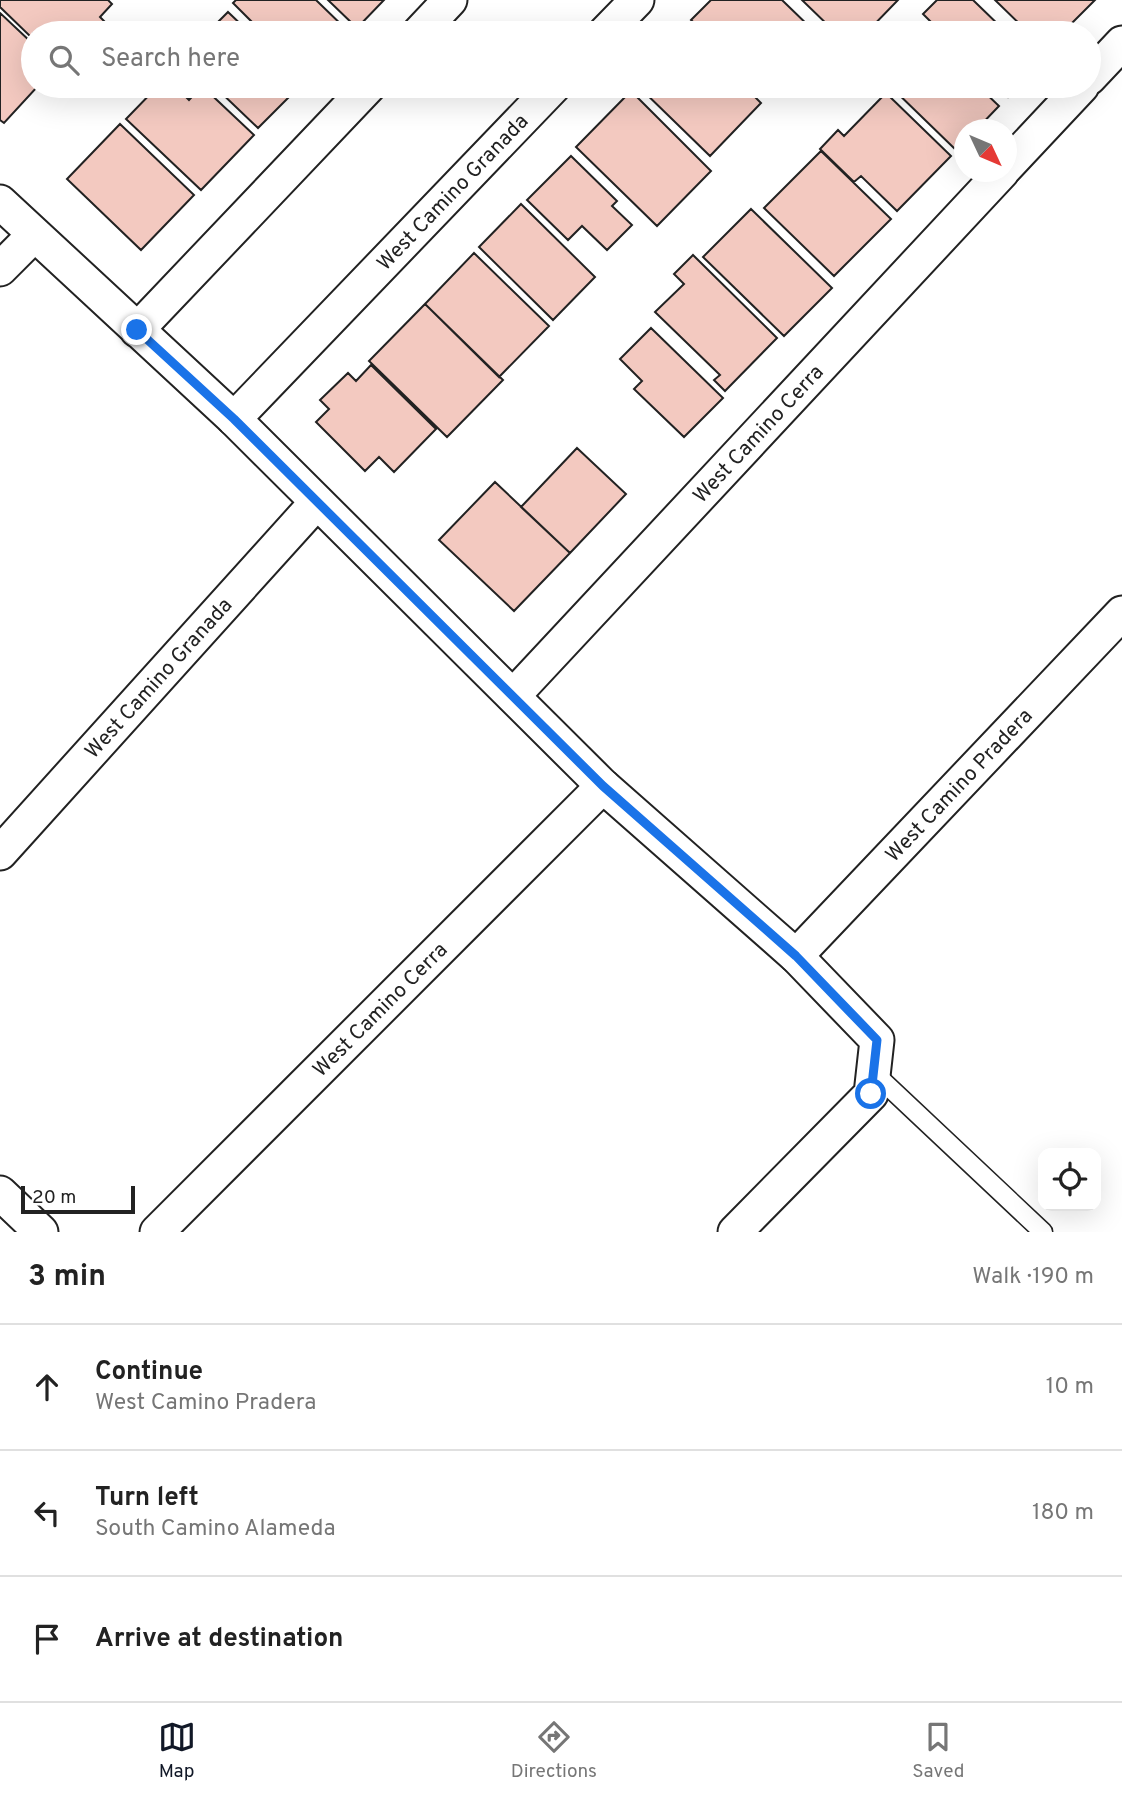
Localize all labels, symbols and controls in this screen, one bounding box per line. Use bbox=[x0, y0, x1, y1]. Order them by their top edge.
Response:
search box bbox=[21, 21, 1101, 98]
icon: search bbox=[45, 41, 83, 79]
text: Search here bbox=[101, 43, 240, 76]
street label: West Camino Granada bbox=[372, 109, 535, 277]
north arrow bbox=[954, 119, 1017, 182]
route end bbox=[121, 314, 152, 345]
street label: West Camino Cerra bbox=[688, 360, 830, 509]
street label: West Camino Granada bbox=[80, 593, 239, 765]
street label: West Camino Pradera bbox=[880, 703, 1039, 869]
street label: West Camino Cerra bbox=[308, 937, 454, 1083]
route start bbox=[855, 1078, 886, 1109]
map controls bbox=[1038, 1148, 1101, 1211]
button: locate bbox=[1038, 1148, 1101, 1211]
scale bar bbox=[21, 1183, 135, 1215]
text: 20 m bbox=[32, 1186, 76, 1210]
text: 3 min bbox=[28, 1259, 106, 1296]
text: Walk · 190 m bbox=[972, 1263, 1094, 1292]
text: Continue bbox=[95, 1356, 203, 1389]
icon: ahead bbox=[28, 1368, 66, 1406]
text: 10 m bbox=[1046, 1373, 1094, 1402]
text: West Camino Pradera bbox=[95, 1389, 316, 1418]
text: Turn left bbox=[95, 1482, 199, 1515]
icon: left bbox=[28, 1494, 66, 1532]
text: 180 m bbox=[1032, 1499, 1094, 1528]
text: South Camino Alameda bbox=[95, 1515, 336, 1544]
icon: arrive bbox=[28, 1620, 66, 1658]
text: Arrive at destination bbox=[95, 1623, 343, 1656]
tab: Map bbox=[158, 1718, 196, 1784]
tab: Directions bbox=[511, 1718, 597, 1784]
tab: Saved bbox=[912, 1718, 964, 1784]

